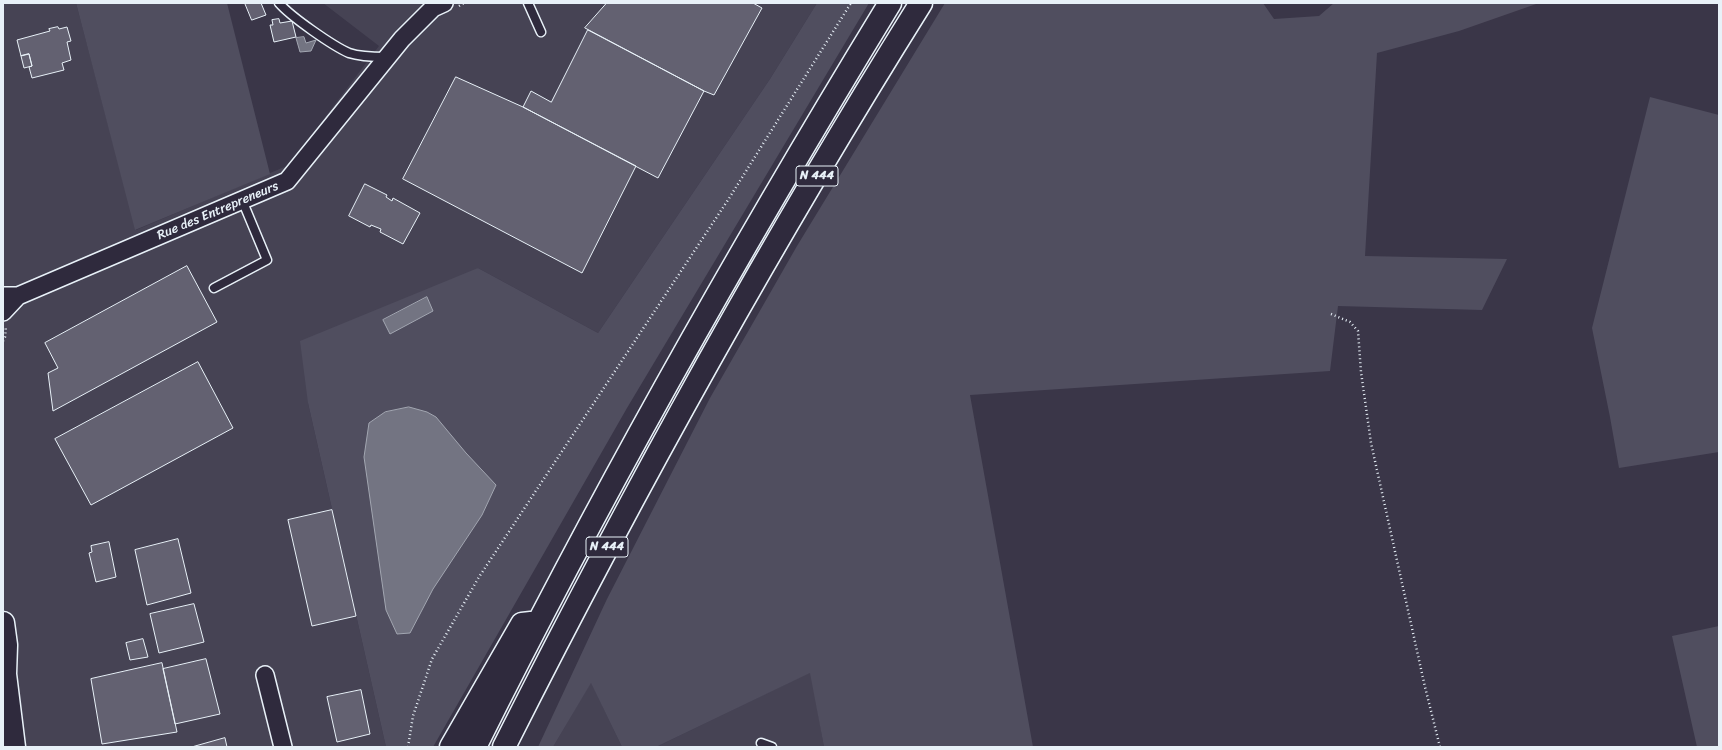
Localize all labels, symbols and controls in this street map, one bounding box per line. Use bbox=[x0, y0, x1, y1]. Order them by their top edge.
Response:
road number: N 444 bbox=[796, 166, 838, 186]
street label: Rue des Entrepreneurs bbox=[155, 178, 281, 244]
road number: N 444 bbox=[586, 537, 628, 557]

